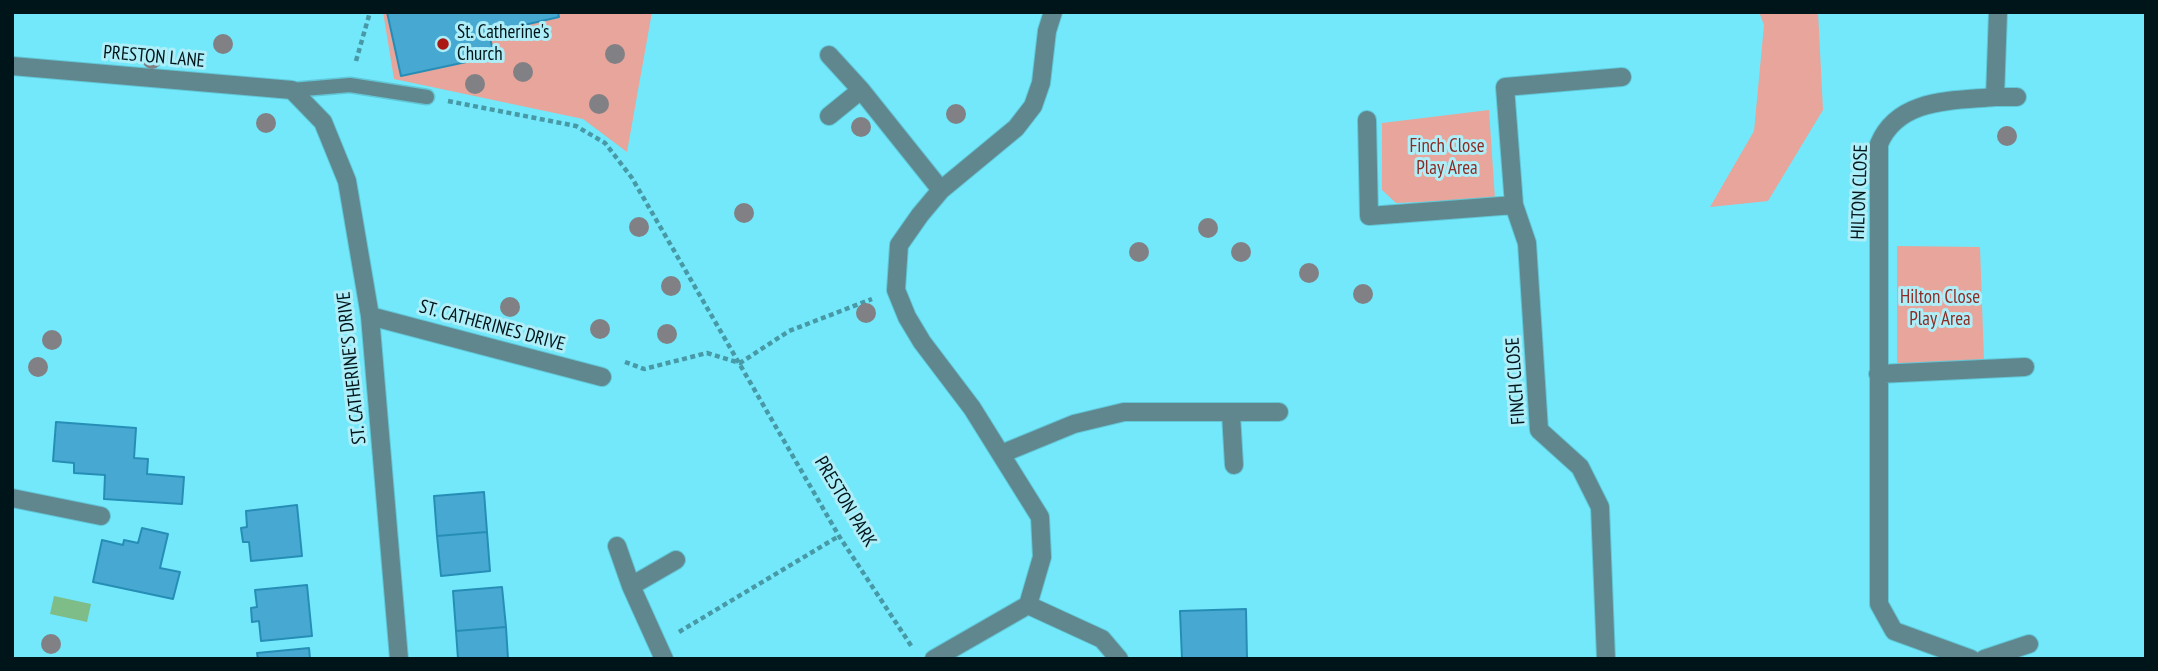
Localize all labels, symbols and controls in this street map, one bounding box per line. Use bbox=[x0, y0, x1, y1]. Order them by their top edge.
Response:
place label: St. Catherine's Church bbox=[457, 22, 549, 66]
marker: St. Catherine's Church bbox=[435, 36, 451, 52]
street label: PRESTON LANE bbox=[102, 41, 206, 73]
park label: Finch Close Play Area bbox=[1409, 136, 1485, 180]
street label: HILTON CLOSE bbox=[1847, 144, 1873, 240]
park label: Hilton Close Play Area bbox=[1900, 287, 1980, 331]
street label: ST. CATHERINE'S DRIVE bbox=[333, 291, 371, 445]
street label: ST. CATHERINES DRIVE bbox=[417, 296, 567, 356]
street label: FINCH CLOSE bbox=[1502, 336, 1530, 426]
street label: PRESTON PARK bbox=[809, 453, 881, 551]

